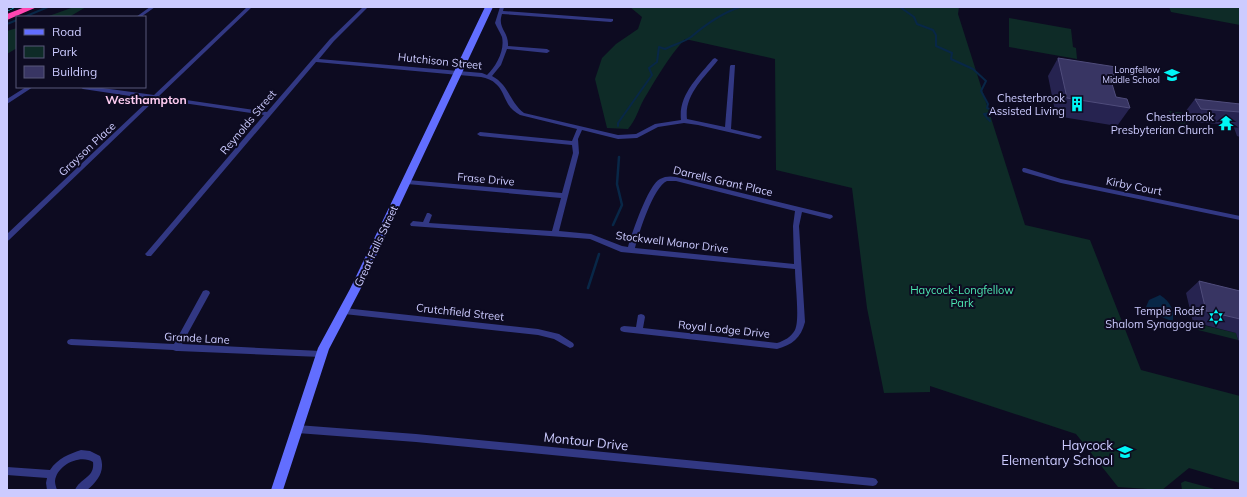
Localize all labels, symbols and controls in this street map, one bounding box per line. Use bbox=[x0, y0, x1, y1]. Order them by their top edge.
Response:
legend bbox=[16, 16, 146, 88]
text: Road bbox=[52, 24, 81, 39]
text: Park bbox=[52, 44, 78, 59]
street label: Hutchison Street bbox=[397, 50, 483, 72]
text: Building bbox=[52, 64, 97, 79]
place label: Longfellow Middle School bbox=[1102, 64, 1160, 85]
school or university icon: Longfellow Middle School bbox=[1163, 66, 1181, 84]
street label: Reynolds Street bbox=[217, 87, 279, 157]
place label: Chesterbrook Assisted Living bbox=[989, 91, 1065, 118]
district label: Westhampton bbox=[105, 92, 187, 107]
building icon: Chesterbrook Assisted Living bbox=[1068, 95, 1086, 113]
place label: Chesterbrook Presbyterian Church bbox=[1111, 110, 1214, 137]
temple icon: Chesterbrook Presbyterian Church bbox=[1217, 114, 1235, 132]
street label: Grayson Place bbox=[56, 119, 118, 179]
street label: Darrells Grant Place bbox=[672, 163, 774, 199]
street label: Frase Drive bbox=[457, 170, 515, 188]
street label: Kirby Court bbox=[1105, 174, 1163, 198]
street label: Great Falls Street bbox=[351, 203, 401, 289]
street label: Stockwell Manor Drive bbox=[615, 228, 729, 256]
park label: Haycock-Longfellow Park bbox=[910, 283, 1014, 310]
street label: Crutchfield Street bbox=[415, 300, 505, 324]
place label: Temple Rodef Shalom Synagogue bbox=[1105, 304, 1204, 331]
synagogue icon: Temple Rodef Shalom Synagogue bbox=[1207, 308, 1225, 326]
street label: Royal Lodge Drive bbox=[677, 317, 771, 341]
street label: Grande Lane bbox=[164, 329, 230, 347]
street label: Montour Drive bbox=[543, 429, 629, 453]
place label: Haycock Elementary School bbox=[1001, 437, 1113, 468]
school or university icon: Haycock Elementary School bbox=[1116, 443, 1134, 461]

